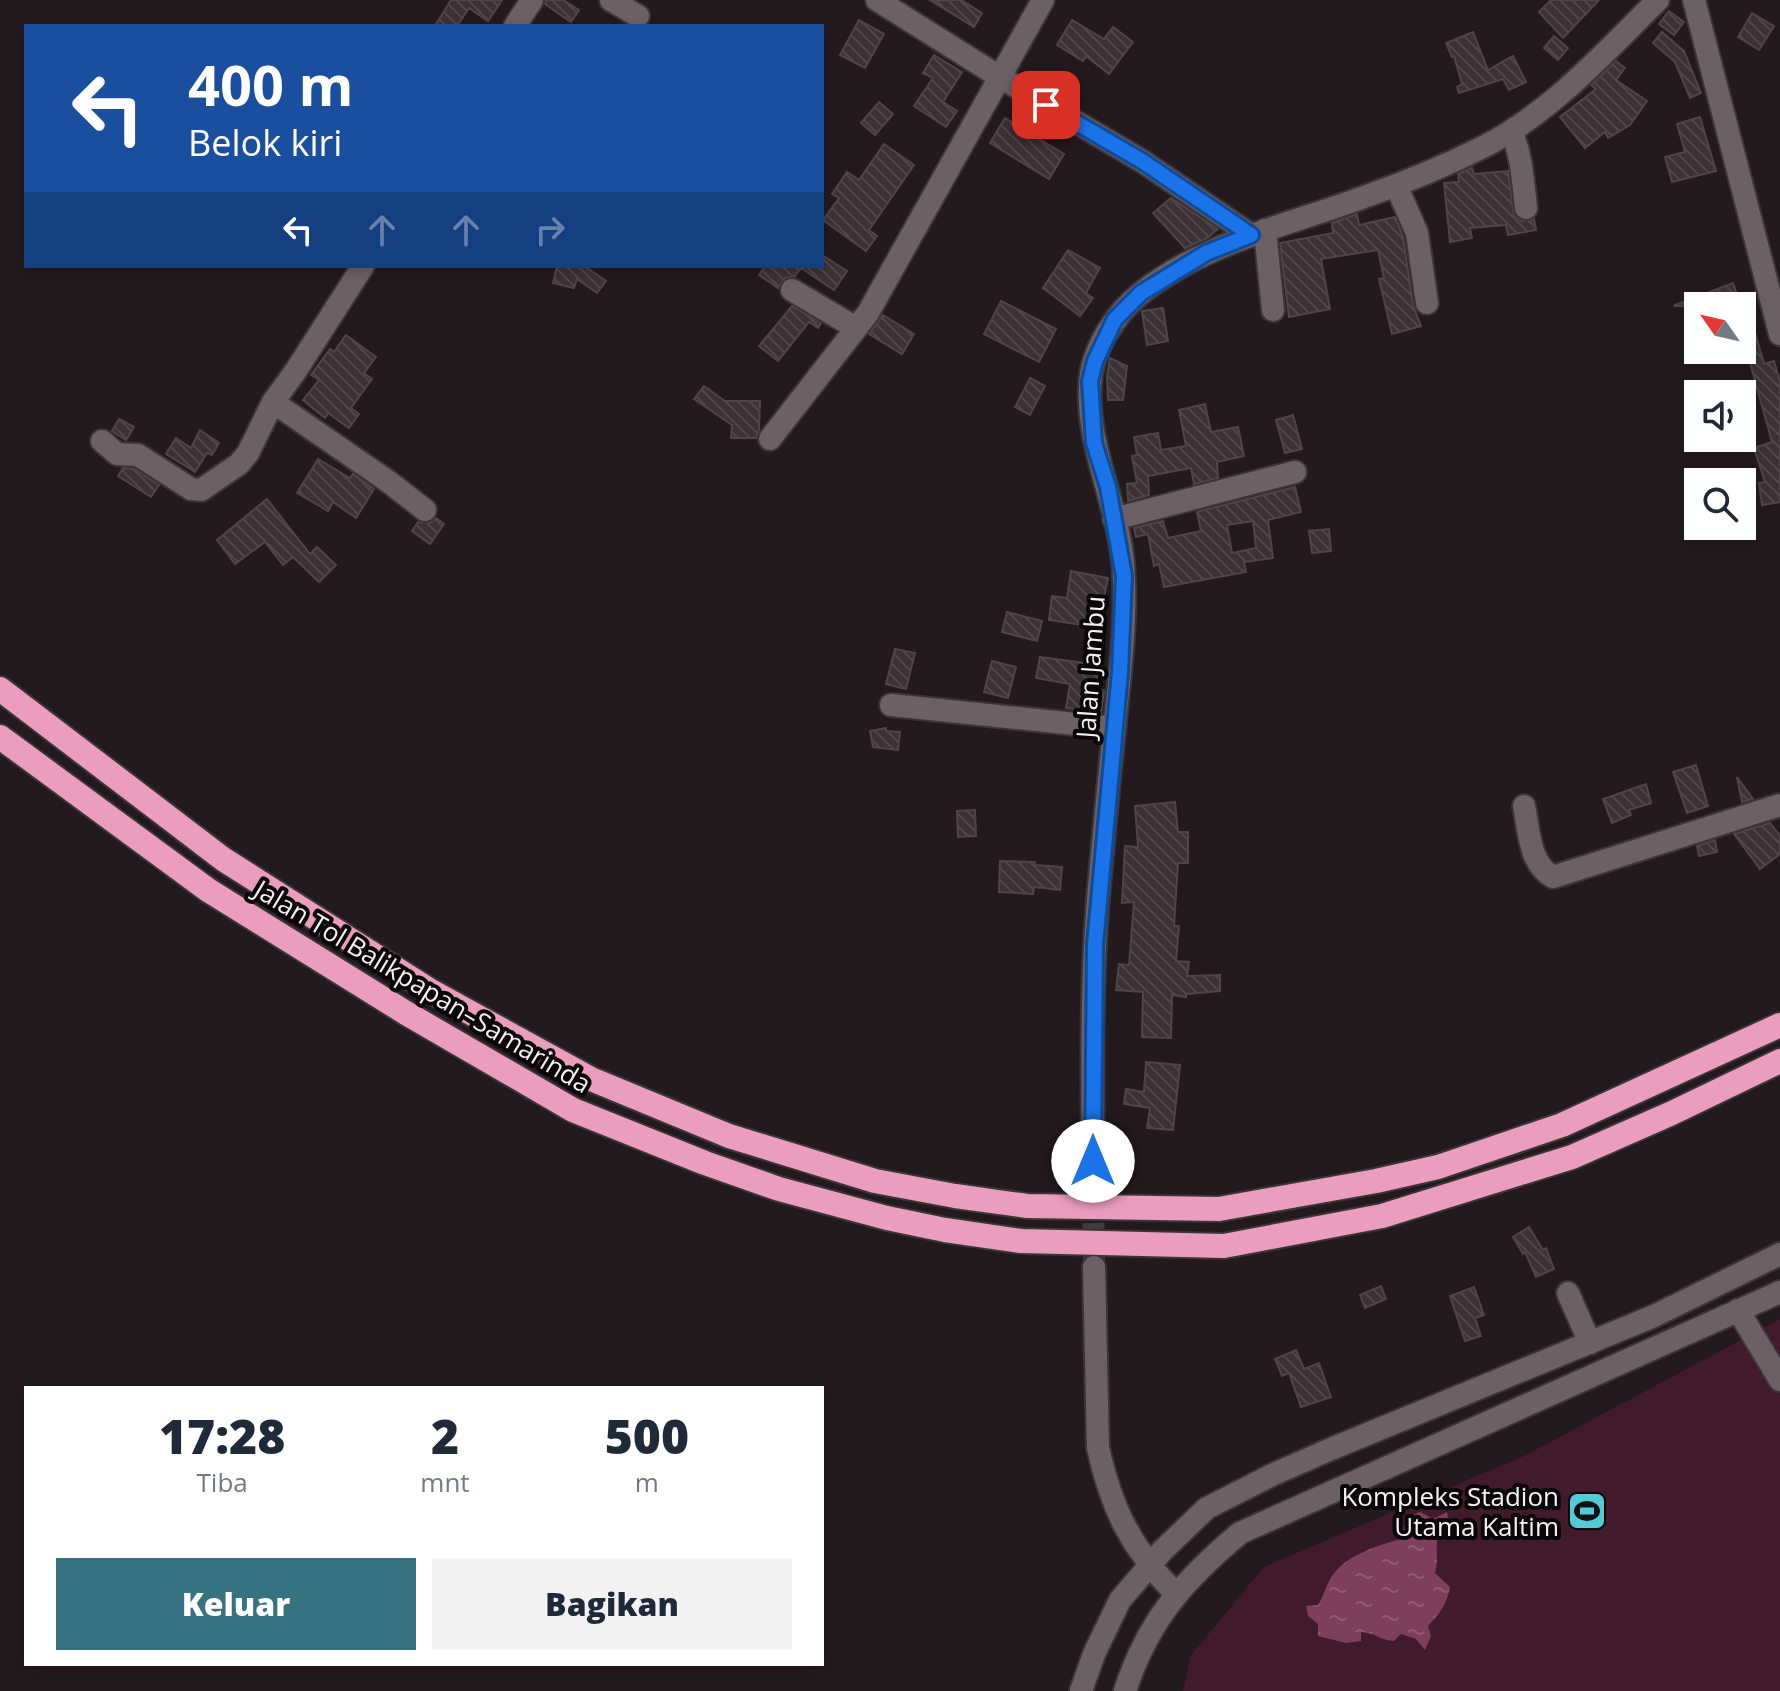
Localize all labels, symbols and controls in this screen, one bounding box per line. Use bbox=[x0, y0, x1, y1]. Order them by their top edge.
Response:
text: 400 m bbox=[188, 46, 354, 122]
icon: left bbox=[56, 56, 160, 160]
pin bbox=[1012, 71, 1080, 139]
icon: arrive bbox=[1024, 83, 1068, 127]
text: Belok kiri bbox=[188, 118, 342, 167]
icon: left bbox=[276, 208, 320, 252]
icon: ahead bbox=[360, 208, 404, 252]
icon: ahead bbox=[444, 208, 488, 252]
icon: right bbox=[528, 208, 572, 252]
north arrow bbox=[1684, 292, 1756, 364]
map controls bbox=[1684, 292, 1756, 540]
button: sound bbox=[1684, 380, 1756, 452]
button: search bbox=[1684, 468, 1756, 540]
street label: Jalan Jambu bbox=[1067, 595, 1113, 742]
street label: Jalan Tol Balikpapan–Samarinda bbox=[245, 869, 598, 1101]
position arrow bbox=[1051, 1119, 1135, 1203]
text: 17:28 bbox=[159, 1403, 285, 1468]
text: 2 bbox=[431, 1403, 459, 1468]
text: 500 bbox=[605, 1403, 689, 1468]
text: Tiba bbox=[197, 1464, 248, 1500]
text: mnt bbox=[420, 1464, 470, 1500]
text: m bbox=[635, 1464, 659, 1500]
place label: Kompleks Stadion Utama Kaltim bbox=[1341, 1478, 1559, 1544]
sports icon: Kompleks Stadion Utama Kaltim bbox=[1566, 1490, 1608, 1532]
button: Keluar bbox=[56, 1558, 416, 1650]
button: Bagikan bbox=[432, 1558, 792, 1650]

